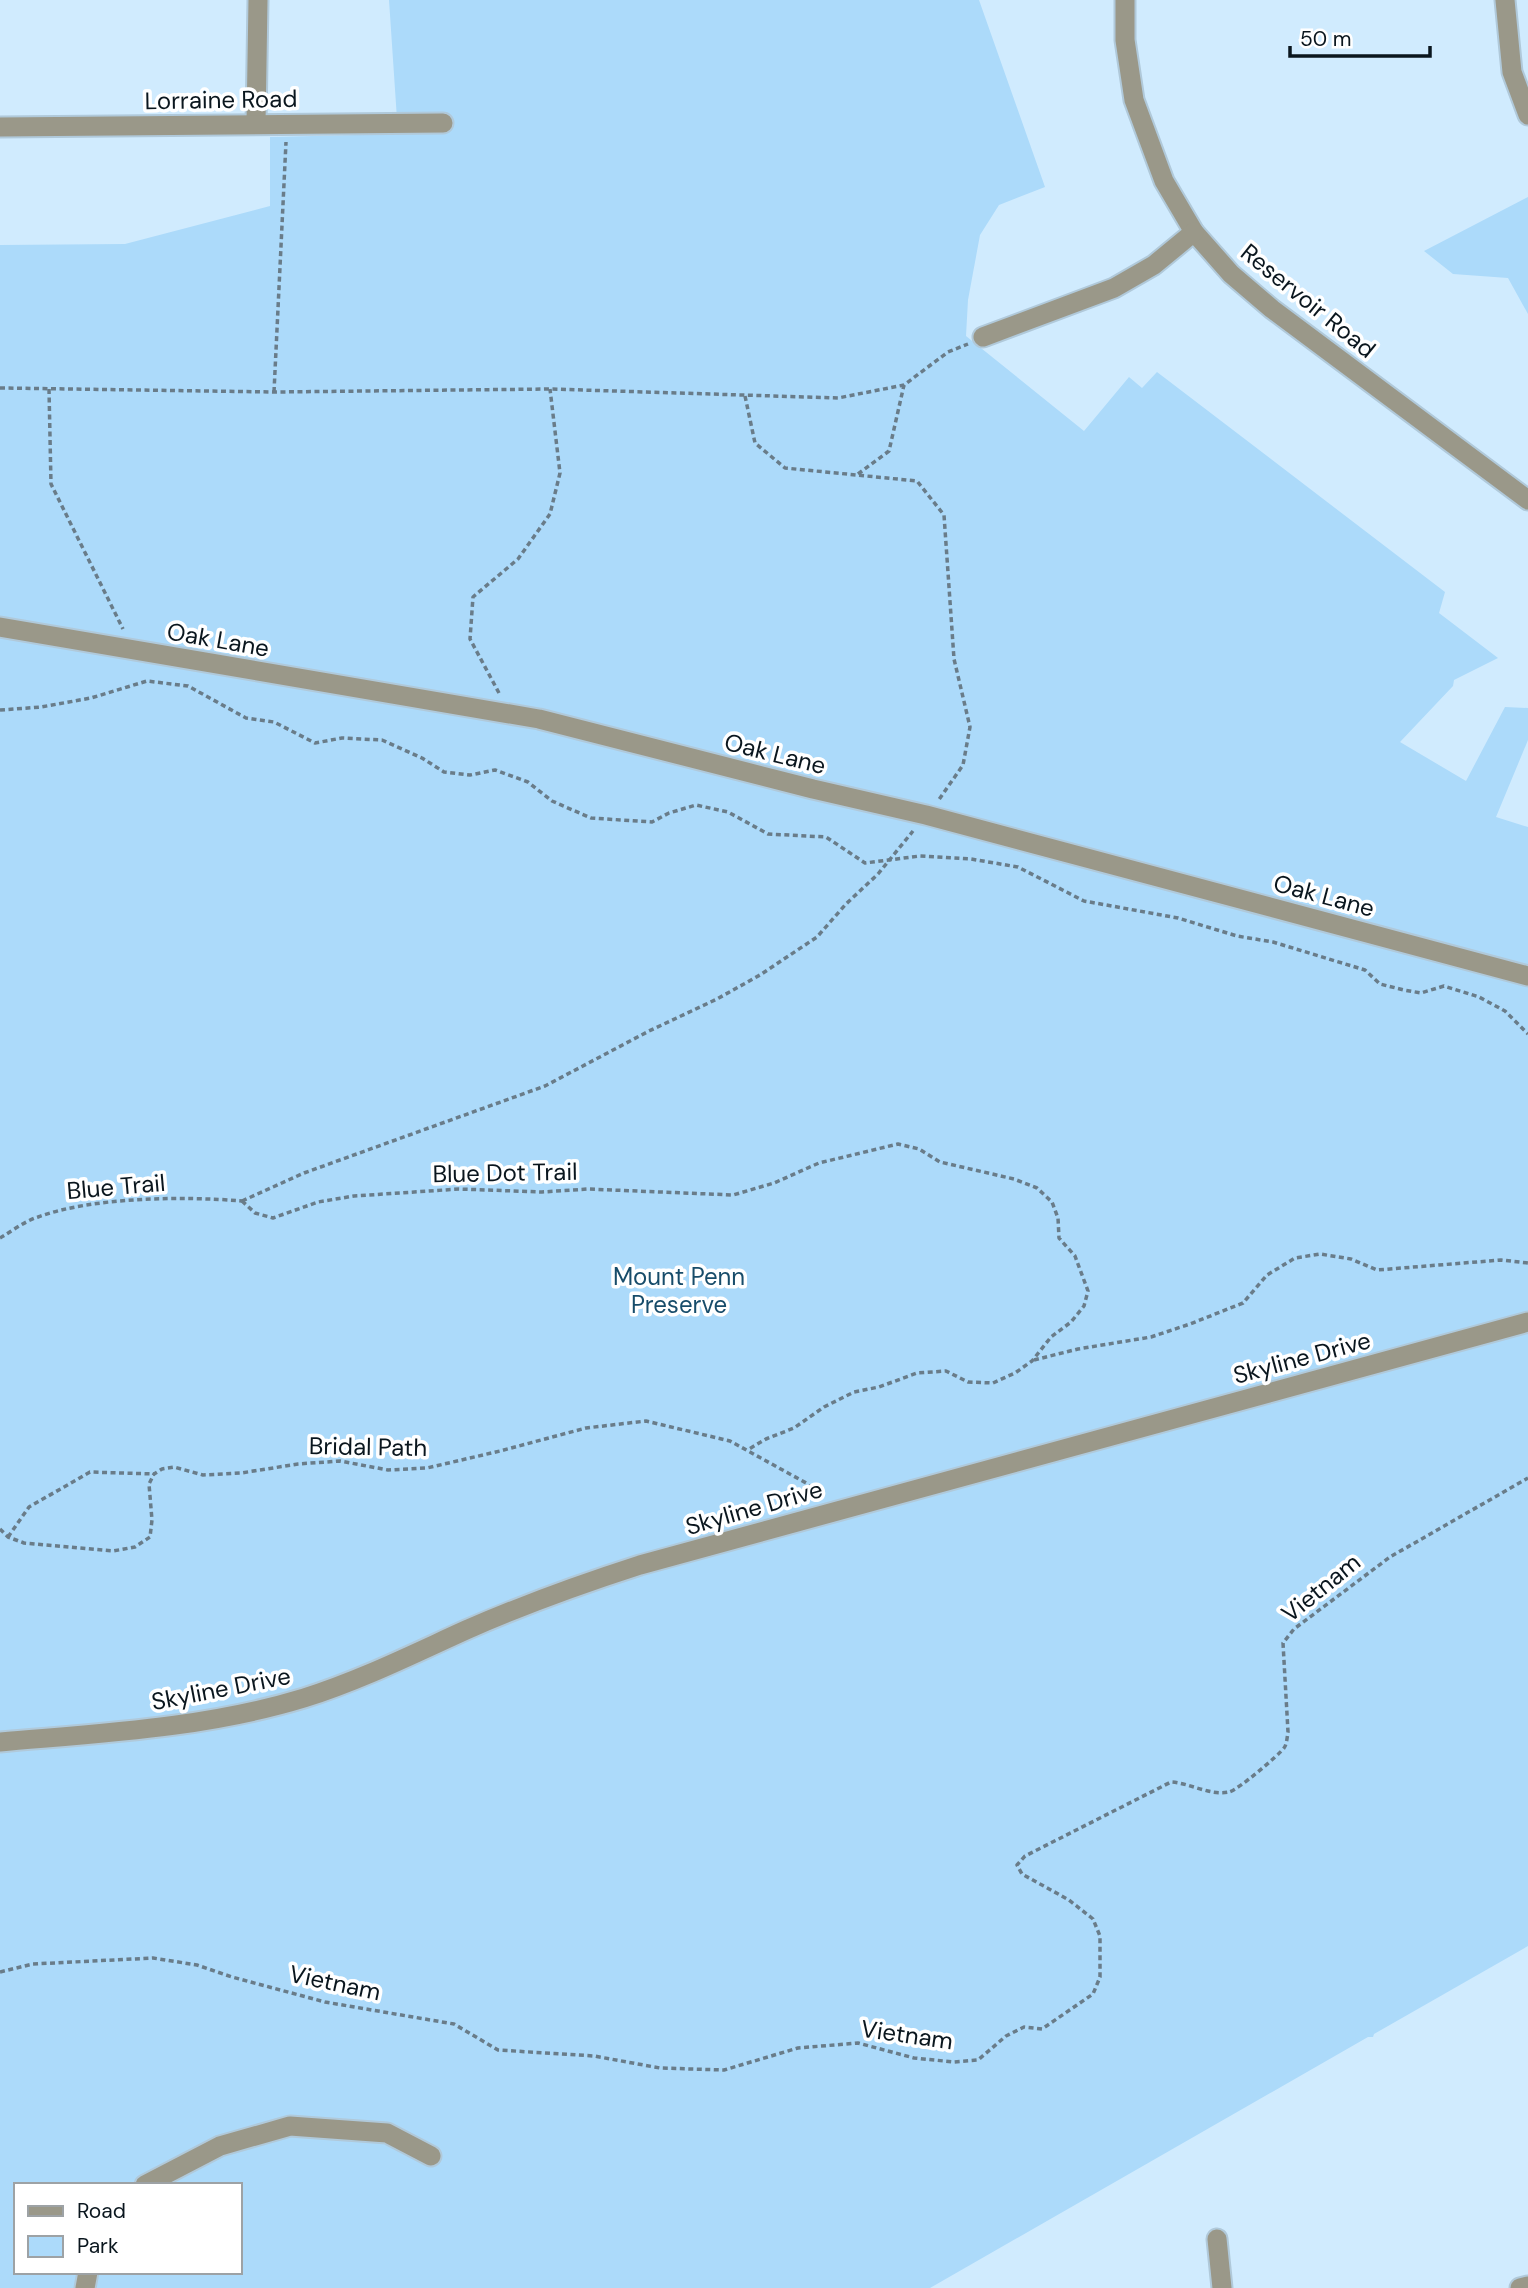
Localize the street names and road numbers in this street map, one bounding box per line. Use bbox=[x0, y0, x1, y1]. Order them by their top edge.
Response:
street label: Lorraine Road bbox=[144, 83, 298, 116]
street label: Reservoir Road bbox=[1234, 237, 1382, 365]
street label: Oak Lane bbox=[165, 615, 272, 664]
street label: Oak Lane bbox=[721, 726, 829, 781]
street label: Oak Lane bbox=[1270, 867, 1378, 924]
street label: Blue Dot Trail bbox=[432, 1156, 578, 1189]
street label: Blue Trail bbox=[65, 1167, 166, 1206]
street label: Skyline Drive bbox=[1230, 1324, 1374, 1391]
street label: Bridal Path bbox=[309, 1430, 427, 1463]
street label: Skyline Drive bbox=[682, 1473, 826, 1542]
street label: Vietnam bbox=[1275, 1546, 1366, 1629]
street label: Skyline Drive bbox=[149, 1660, 293, 1717]
street label: Vietnam bbox=[287, 1958, 384, 2007]
street label: Vietnam bbox=[859, 2013, 955, 2056]

